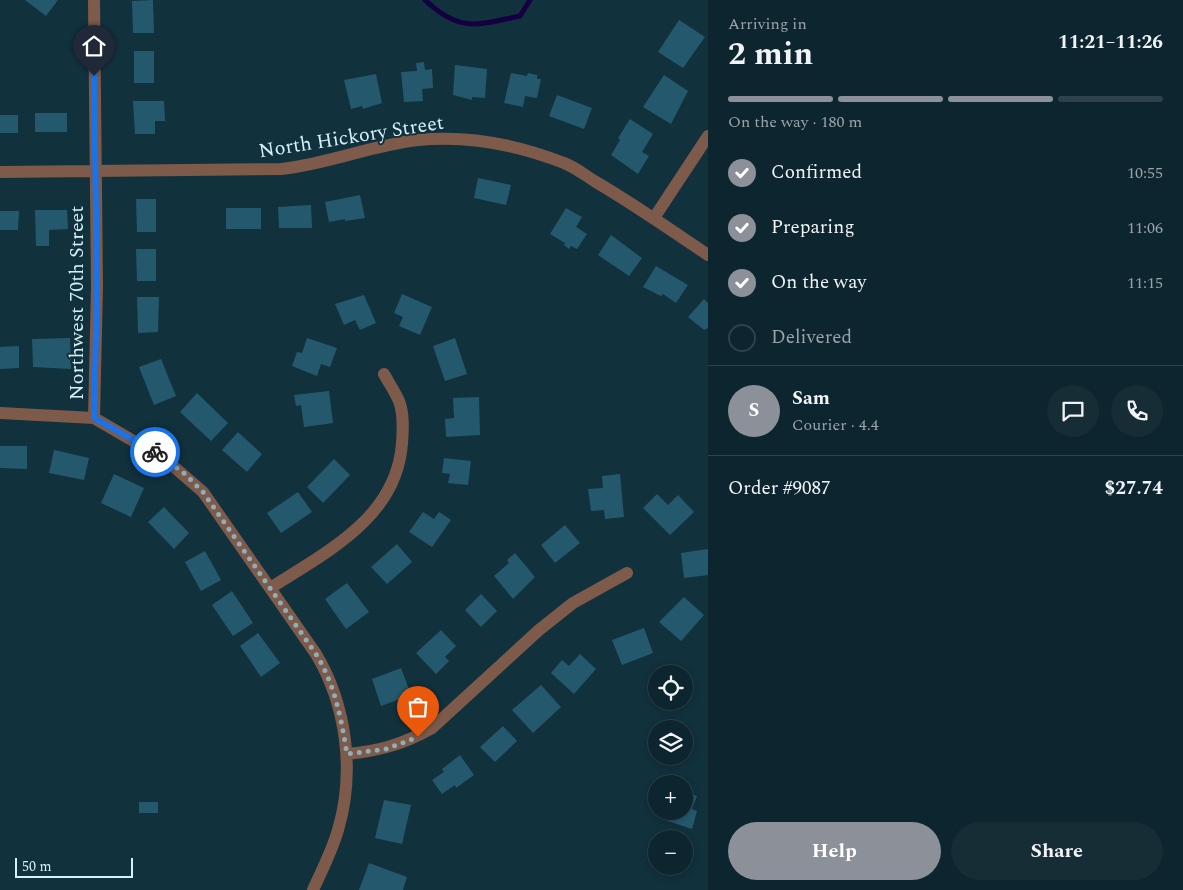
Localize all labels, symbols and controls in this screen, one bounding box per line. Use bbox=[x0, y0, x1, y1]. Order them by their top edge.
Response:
text: Arriving in bbox=[728, 12, 807, 36]
pin bbox=[73, 25, 115, 76]
text: 11:21–11:26 bbox=[1058, 28, 1163, 57]
text: 2 min bbox=[728, 30, 813, 79]
icon: home bbox=[80, 32, 108, 60]
street label: North Hickory Street bbox=[256, 108, 446, 166]
text: On the way · 180 m bbox=[728, 110, 862, 134]
text: Confirmed bbox=[771, 158, 862, 187]
icon: check bbox=[728, 159, 756, 187]
text: 10:55 bbox=[1127, 161, 1163, 185]
street label: Northwest 70th Street bbox=[62, 206, 92, 400]
text: Preparing bbox=[771, 213, 855, 242]
icon: check bbox=[728, 214, 756, 242]
text: 11:06 bbox=[1127, 216, 1163, 240]
text: On the way bbox=[771, 268, 867, 297]
icon: check bbox=[728, 269, 756, 297]
text: 11:15 bbox=[1127, 271, 1163, 295]
text: Delivered bbox=[771, 323, 852, 352]
text: Sam bbox=[792, 384, 830, 413]
button: chat bbox=[1047, 385, 1099, 437]
button: phone bbox=[1111, 385, 1163, 437]
text: S bbox=[749, 396, 759, 425]
text: Courier · 4.4 bbox=[792, 413, 879, 437]
courier bbox=[130, 427, 180, 477]
icon: bike bbox=[141, 438, 169, 466]
text: Order #9087 bbox=[728, 474, 831, 503]
text: $27.74 bbox=[1105, 474, 1163, 503]
map controls bbox=[648, 665, 693, 875]
button: locate bbox=[648, 665, 693, 710]
pin bbox=[397, 686, 439, 737]
icon: bag bbox=[404, 693, 432, 721]
button: layers bbox=[648, 720, 693, 765]
button: + bbox=[648, 775, 693, 820]
button: Help bbox=[728, 822, 941, 880]
button: Share bbox=[951, 822, 1163, 880]
button: − bbox=[648, 830, 693, 875]
scale bar bbox=[15, 855, 132, 878]
text: 50 m bbox=[22, 856, 52, 877]

